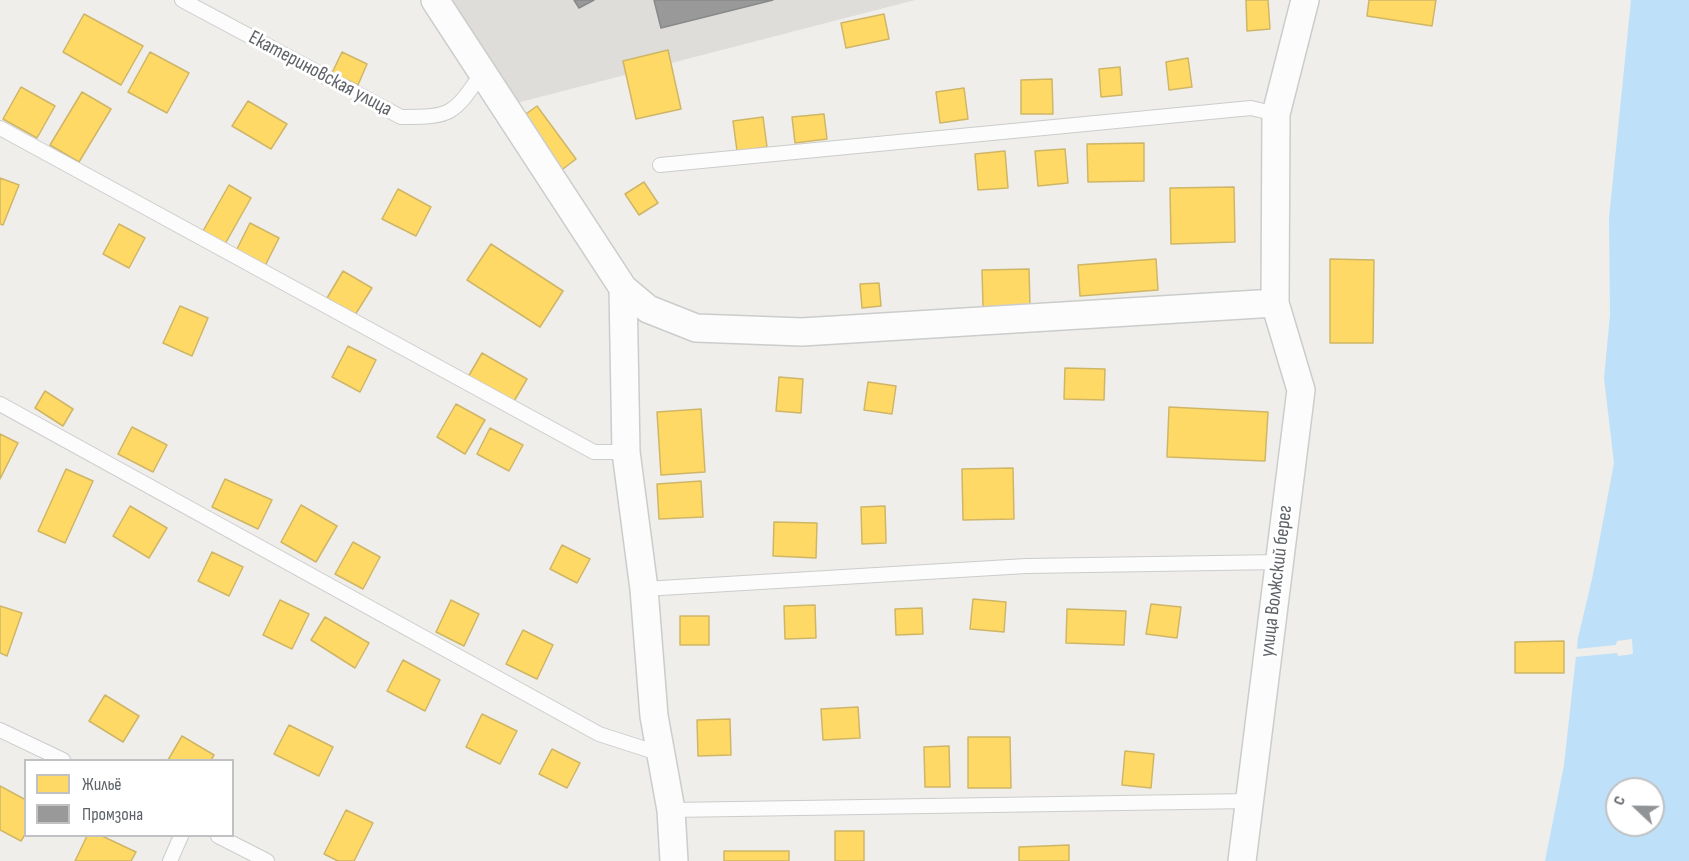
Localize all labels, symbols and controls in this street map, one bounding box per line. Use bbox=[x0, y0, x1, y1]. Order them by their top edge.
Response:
street label: Екатериновская улица bbox=[244, 26, 396, 122]
street label: улица Волжский берег bbox=[1256, 504, 1298, 658]
legend bbox=[24, 759, 234, 837]
text: Жильё bbox=[82, 774, 122, 795]
north arrow bbox=[1605, 777, 1665, 837]
text: С bbox=[1609, 793, 1630, 808]
text: Промзона bbox=[82, 804, 143, 825]

